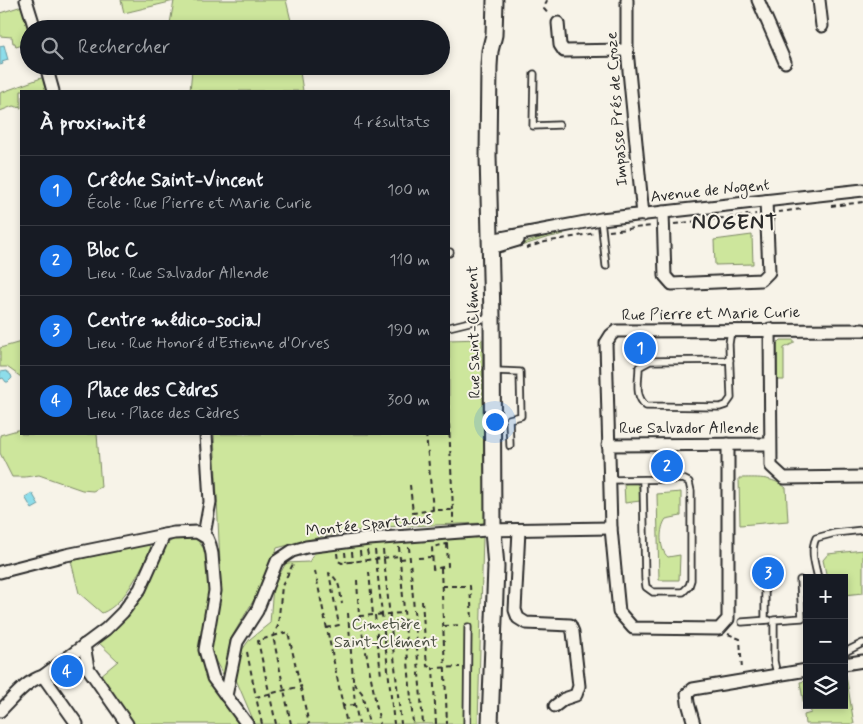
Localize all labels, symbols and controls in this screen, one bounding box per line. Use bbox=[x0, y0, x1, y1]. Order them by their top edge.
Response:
search box bbox=[20, 20, 450, 75]
street label: Impasse Prés de Croze bbox=[601, 31, 633, 187]
icon: search bbox=[38, 34, 66, 62]
text: Rechercher bbox=[78, 35, 170, 60]
text: À proximité bbox=[40, 109, 146, 137]
text: 4 résultats bbox=[354, 112, 430, 133]
text: Crêche Saint-Vincent bbox=[87, 168, 263, 193]
street label: Avenue de Nogent bbox=[649, 174, 771, 209]
text: 1 bbox=[52, 180, 60, 201]
text: 100 m bbox=[387, 180, 430, 201]
text: École · Rue Pierre et Marie Curie bbox=[87, 193, 312, 214]
district label: NOGENT bbox=[692, 209, 778, 237]
text: Bloc C bbox=[87, 238, 138, 263]
text: 2 bbox=[52, 250, 60, 271]
text: 110 m bbox=[389, 250, 430, 271]
text: Lieu · Rue Salvador Allende bbox=[87, 263, 269, 284]
street label: Rue Saint-Clément bbox=[462, 265, 486, 399]
street label: Rue Pierre et Marie Curie bbox=[622, 302, 801, 326]
text: Centre médico-social bbox=[87, 308, 260, 333]
text: 3 bbox=[52, 320, 60, 341]
text: 190 m bbox=[387, 320, 430, 341]
pin: 1 bbox=[624, 329, 656, 367]
text: Lieu · Rue Honoré d'Estienne d'Orves bbox=[87, 333, 329, 354]
text: Place des Cèdres bbox=[87, 378, 218, 403]
text: 4 bbox=[51, 390, 61, 411]
text: 300 m bbox=[387, 390, 430, 411]
text: Lieu · Place des Cèdres bbox=[87, 403, 239, 424]
your location bbox=[482, 409, 508, 435]
street label: Rue Salvador Allende bbox=[619, 418, 759, 439]
pin: 2 bbox=[651, 447, 683, 485]
street label: Montée Spartacus bbox=[305, 508, 433, 542]
pin: 3 bbox=[752, 554, 784, 592]
map controls bbox=[803, 574, 848, 709]
button: + bbox=[803, 574, 848, 619]
park label: Cimetière Saint-Clément bbox=[334, 614, 438, 653]
button: − bbox=[803, 619, 848, 664]
pin: 4 bbox=[51, 652, 83, 690]
button: layers bbox=[803, 664, 848, 709]

